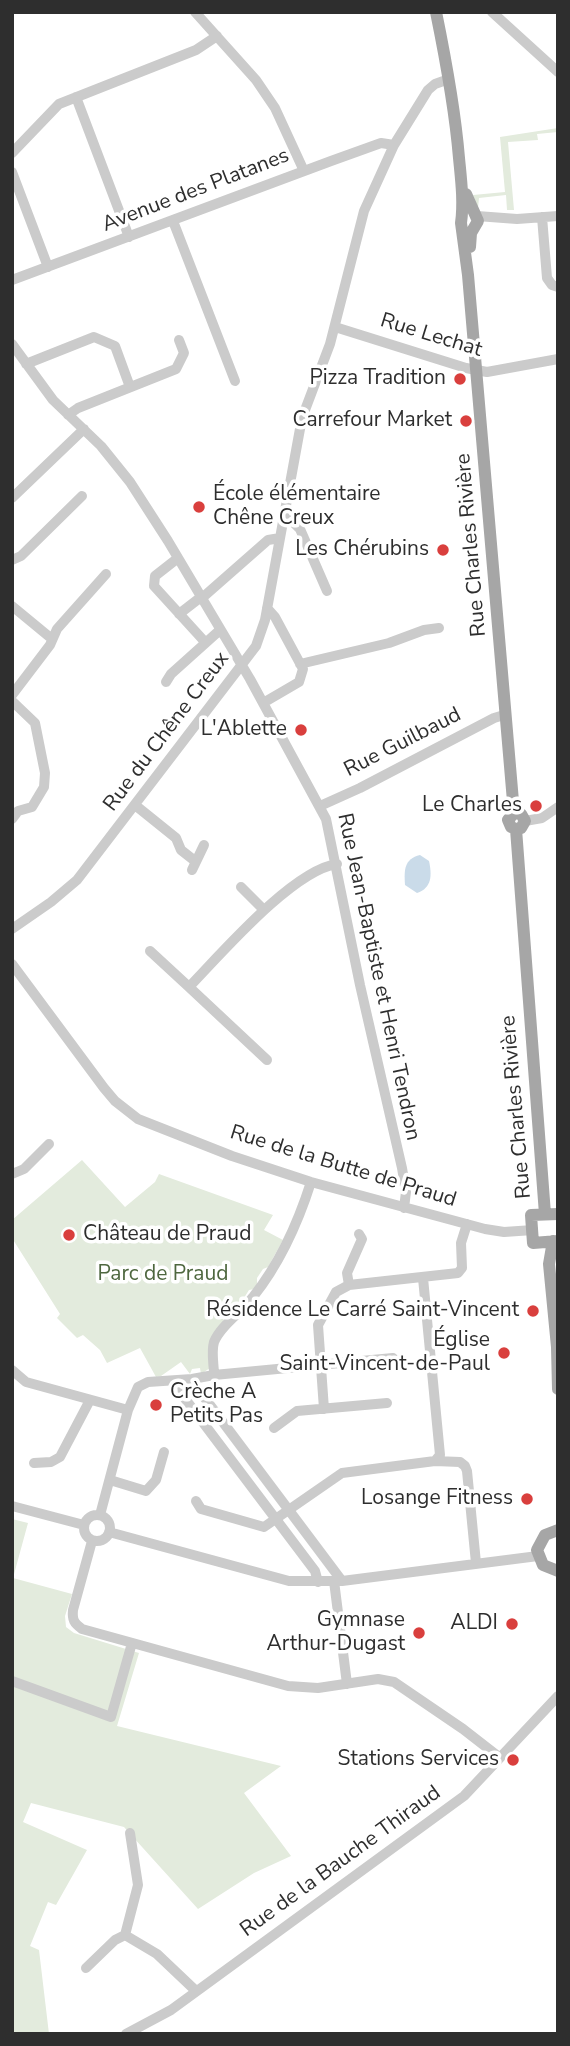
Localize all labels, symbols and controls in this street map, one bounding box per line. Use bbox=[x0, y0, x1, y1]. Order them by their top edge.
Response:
street label: Avenue des Platanes bbox=[99, 144, 293, 238]
street label: Rue Lechat bbox=[377, 309, 485, 363]
place label: Pizza Tradition bbox=[309, 366, 446, 392]
marker: Pizza Tradition bbox=[452, 371, 468, 387]
place label: Carrefour Market bbox=[293, 408, 452, 434]
marker: Carrefour Market bbox=[458, 413, 474, 429]
street label: Rue Charles Rivière bbox=[451, 452, 493, 638]
place label: École élémentaire Chêne Creux bbox=[213, 482, 380, 532]
marker: École élémentaire Chêne Creux bbox=[191, 499, 207, 515]
place label: Les Chérubins bbox=[295, 537, 429, 563]
marker: Les Chérubins bbox=[435, 542, 451, 558]
street label: Rue du Chêne Creux bbox=[99, 647, 235, 817]
street label: Rue Guilbaud bbox=[340, 703, 466, 783]
place label: L'Ablette bbox=[201, 717, 287, 743]
marker: L'Ablette bbox=[293, 722, 309, 738]
place label: Le Charles bbox=[422, 793, 522, 819]
marker: Le Charles bbox=[528, 798, 544, 814]
street label: Rue Jean-Baptiste et Henri Tendron bbox=[331, 811, 425, 1143]
street label: Rue Charles Rivière bbox=[496, 1014, 538, 1200]
street label: Rue de la Butte de Praud bbox=[227, 1121, 459, 1213]
place label: Château de Praud bbox=[83, 1222, 251, 1248]
marker: Château de Praud bbox=[61, 1227, 77, 1243]
park label: Parc de Praud bbox=[98, 1262, 228, 1288]
place label: Résidence Le Carré Saint-Vincent bbox=[206, 1298, 519, 1324]
marker: Résidence Le Carré Saint-Vincent bbox=[525, 1303, 541, 1319]
place label: Église Saint-Vincent-de-Paul bbox=[279, 1328, 490, 1378]
marker: Église Saint-Vincent-de-Paul bbox=[496, 1345, 512, 1361]
place label: Crèche A Petits Pas bbox=[170, 1380, 263, 1430]
marker: Crèche A Petits Pas bbox=[148, 1397, 164, 1413]
place label: Losange Fitness bbox=[361, 1486, 513, 1512]
marker: Losange Fitness bbox=[519, 1491, 535, 1507]
place label: Gymnase Arthur-Dugast bbox=[266, 1608, 405, 1658]
place label: ALDI bbox=[450, 1611, 498, 1637]
marker: ALDI bbox=[504, 1616, 520, 1632]
marker: Gymnase Arthur-Dugast bbox=[411, 1625, 427, 1641]
place label: Stations Services bbox=[338, 1747, 499, 1773]
marker: Stations Services bbox=[505, 1752, 521, 1768]
street label: Rue de la Bauche Thiraud bbox=[236, 1781, 446, 1943]

